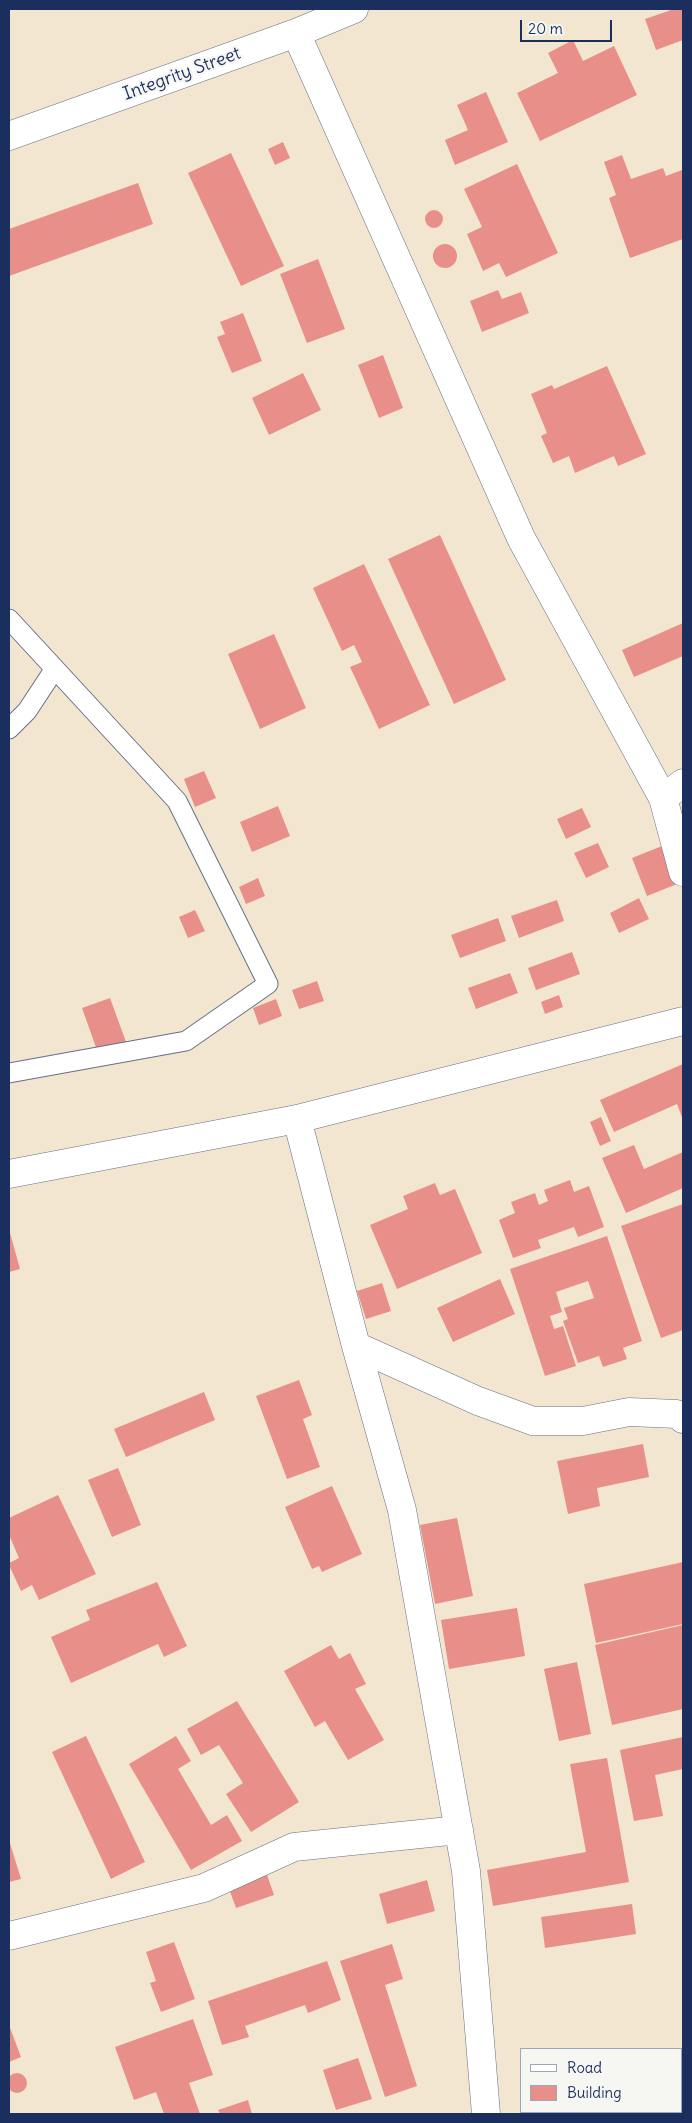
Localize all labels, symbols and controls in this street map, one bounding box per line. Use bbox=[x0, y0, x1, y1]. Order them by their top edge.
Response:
scale bar bbox=[522, 10, 614, 42]
text: 20 m bbox=[528, 19, 563, 38]
street label: Integrity Street bbox=[120, 43, 244, 105]
legend bbox=[520, 2048, 682, 2113]
text: Road bbox=[567, 2058, 602, 2077]
text: Building bbox=[567, 2083, 622, 2102]

